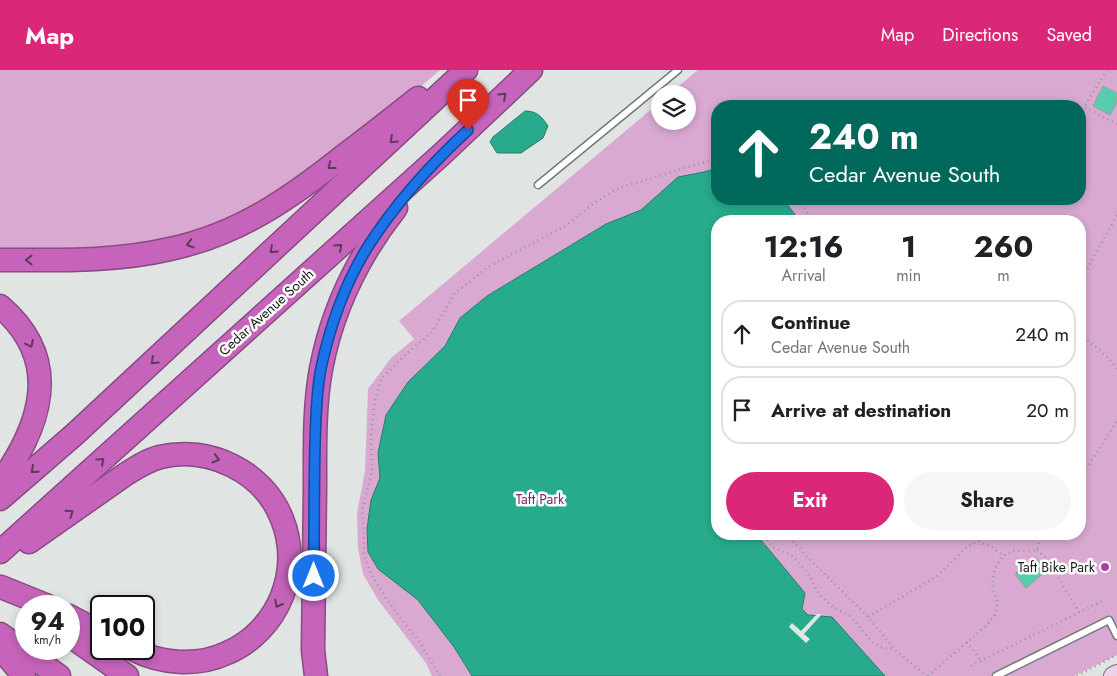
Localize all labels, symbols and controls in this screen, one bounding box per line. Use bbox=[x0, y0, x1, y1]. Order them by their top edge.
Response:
text: Map bbox=[25, 18, 74, 53]
text: Map bbox=[881, 22, 914, 48]
text: Directions bbox=[942, 22, 1018, 48]
text: Saved bbox=[1046, 22, 1092, 48]
pin bbox=[447, 79, 489, 130]
map controls bbox=[651, 85, 696, 130]
button: layers bbox=[651, 85, 696, 130]
icon: arrive bbox=[454, 86, 482, 114]
one-way arrow bbox=[498, 93, 507, 102]
text: 240 m bbox=[809, 112, 919, 162]
icon: ahead bbox=[726, 120, 791, 185]
one-way arrow bbox=[389, 134, 398, 143]
text: Cedar Avenue South bbox=[809, 158, 1000, 190]
one-way arrow bbox=[328, 161, 337, 169]
text: 12:16 bbox=[764, 225, 844, 268]
text: 1 bbox=[901, 225, 916, 268]
text: 260 bbox=[974, 225, 1033, 268]
one-way arrow bbox=[186, 238, 194, 248]
one-way arrow bbox=[270, 244, 279, 253]
one-way arrow bbox=[333, 244, 342, 253]
one-way arrow bbox=[24, 255, 32, 265]
street label: Cedar Avenue South bbox=[214, 264, 318, 360]
text: Arrival bbox=[782, 264, 826, 287]
text: min bbox=[896, 264, 921, 287]
text: m bbox=[997, 264, 1010, 287]
text: Continue bbox=[771, 309, 850, 336]
icon: ahead bbox=[728, 320, 756, 348]
text: 240 m bbox=[1015, 321, 1069, 348]
text: Cedar Avenue South bbox=[771, 336, 910, 359]
one-way arrow bbox=[24, 339, 34, 348]
one-way arrow bbox=[151, 355, 160, 364]
icon: arrive bbox=[728, 396, 756, 424]
text: Arrive at destination bbox=[771, 397, 951, 424]
text: 20 m bbox=[1026, 397, 1069, 424]
one-way arrow bbox=[211, 454, 219, 464]
one-way arrow bbox=[96, 458, 105, 467]
one-way arrow bbox=[31, 464, 40, 473]
button: Exit bbox=[726, 472, 894, 530]
button: Share bbox=[904, 472, 1071, 530]
park label: Taft Park bbox=[516, 489, 565, 509]
one-way arrow bbox=[65, 510, 74, 519]
position arrow bbox=[287, 549, 339, 601]
place label: Taft Bike Park bbox=[1018, 557, 1096, 577]
marker: Taft Bike Park bbox=[1099, 561, 1111, 573]
speed limit sign: 100 bbox=[90, 595, 155, 660]
one-way arrow bbox=[274, 599, 284, 608]
text: 94 bbox=[30, 603, 65, 639]
text: km/h bbox=[34, 631, 61, 649]

